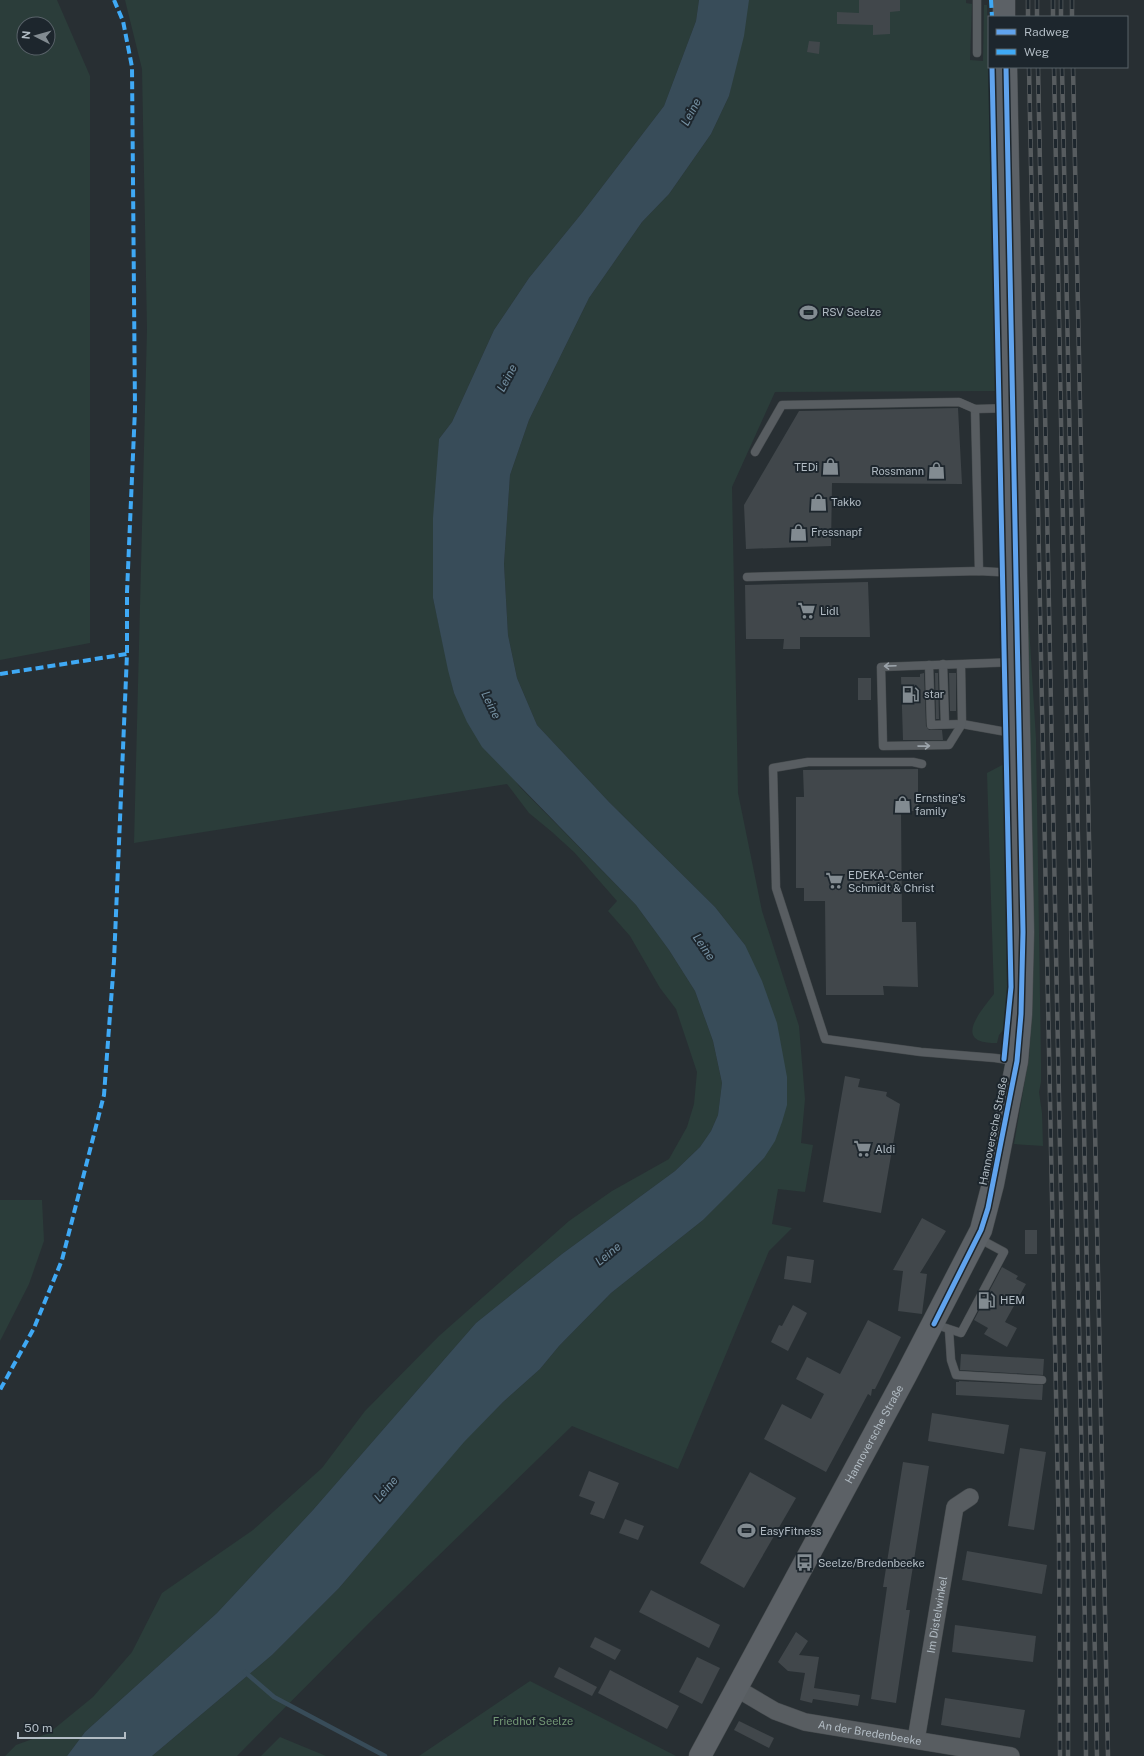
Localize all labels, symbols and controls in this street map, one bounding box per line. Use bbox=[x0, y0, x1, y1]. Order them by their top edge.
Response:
north arrow bbox=[16, 16, 56, 56]
legend bbox=[988, 16, 1128, 68]
text: Radweg bbox=[1024, 25, 1069, 39]
text: N bbox=[20, 30, 32, 40]
text: Weg bbox=[1024, 45, 1049, 59]
water label: Leine bbox=[678, 95, 704, 128]
sports icon: RSV Seelze bbox=[799, 302, 819, 322]
place label: RSV Seelze bbox=[822, 306, 881, 318]
water label: Leine bbox=[494, 361, 520, 394]
shop icon: TEDi bbox=[821, 457, 841, 477]
place label: TEDi bbox=[794, 461, 818, 473]
shop icon: Rossmann bbox=[927, 461, 947, 481]
place label: Rossmann bbox=[871, 465, 924, 477]
shop icon: Takko bbox=[808, 492, 828, 512]
place label: Takko bbox=[831, 496, 861, 508]
shop icon: Fressnapf bbox=[788, 522, 808, 542]
place label: Fressnapf bbox=[811, 526, 863, 538]
supermarket icon: Lidl bbox=[797, 601, 817, 621]
place label: Lidl bbox=[820, 605, 839, 617]
one-way arrow bbox=[884, 662, 897, 670]
fuel station icon: star bbox=[901, 684, 921, 704]
place label: star bbox=[924, 688, 944, 700]
water label: Leine bbox=[478, 689, 504, 722]
one-way arrow bbox=[917, 742, 930, 749]
place label: Ernsting's family bbox=[915, 792, 966, 817]
shop icon: Ernsting's family bbox=[892, 794, 912, 814]
place label: EDEKA-Center Schmidt & Christ bbox=[848, 869, 935, 894]
supermarket icon: EDEKA-Center Schmidt & Christ bbox=[825, 871, 845, 891]
water label: Leine bbox=[690, 931, 718, 963]
street label: Hannoversche Straße bbox=[977, 1076, 1009, 1186]
supermarket icon: Aldi bbox=[852, 1139, 872, 1159]
place label: Aldi bbox=[875, 1143, 895, 1155]
water label: Leine bbox=[592, 1239, 624, 1269]
fuel station icon: HEM bbox=[977, 1290, 997, 1310]
place label: HEM bbox=[1000, 1294, 1025, 1306]
street label: Hannoversche Straße bbox=[843, 1383, 906, 1485]
water label: Leine bbox=[371, 1473, 401, 1505]
sports icon: EasyFitness bbox=[737, 1521, 757, 1541]
place label: EasyFitness bbox=[760, 1525, 822, 1537]
bus stop icon: Seelze/Bredenbeeke bbox=[795, 1553, 815, 1573]
place label: Seelze/Bredenbeeke bbox=[818, 1557, 925, 1569]
street label: Im Distelwinkel bbox=[925, 1575, 949, 1654]
scale bar bbox=[18, 1714, 125, 1740]
park label: Friedhof Seelze bbox=[493, 1715, 573, 1727]
street label: An der Bredenbeeke bbox=[817, 1718, 923, 1747]
text: 50 m bbox=[24, 1721, 52, 1735]

